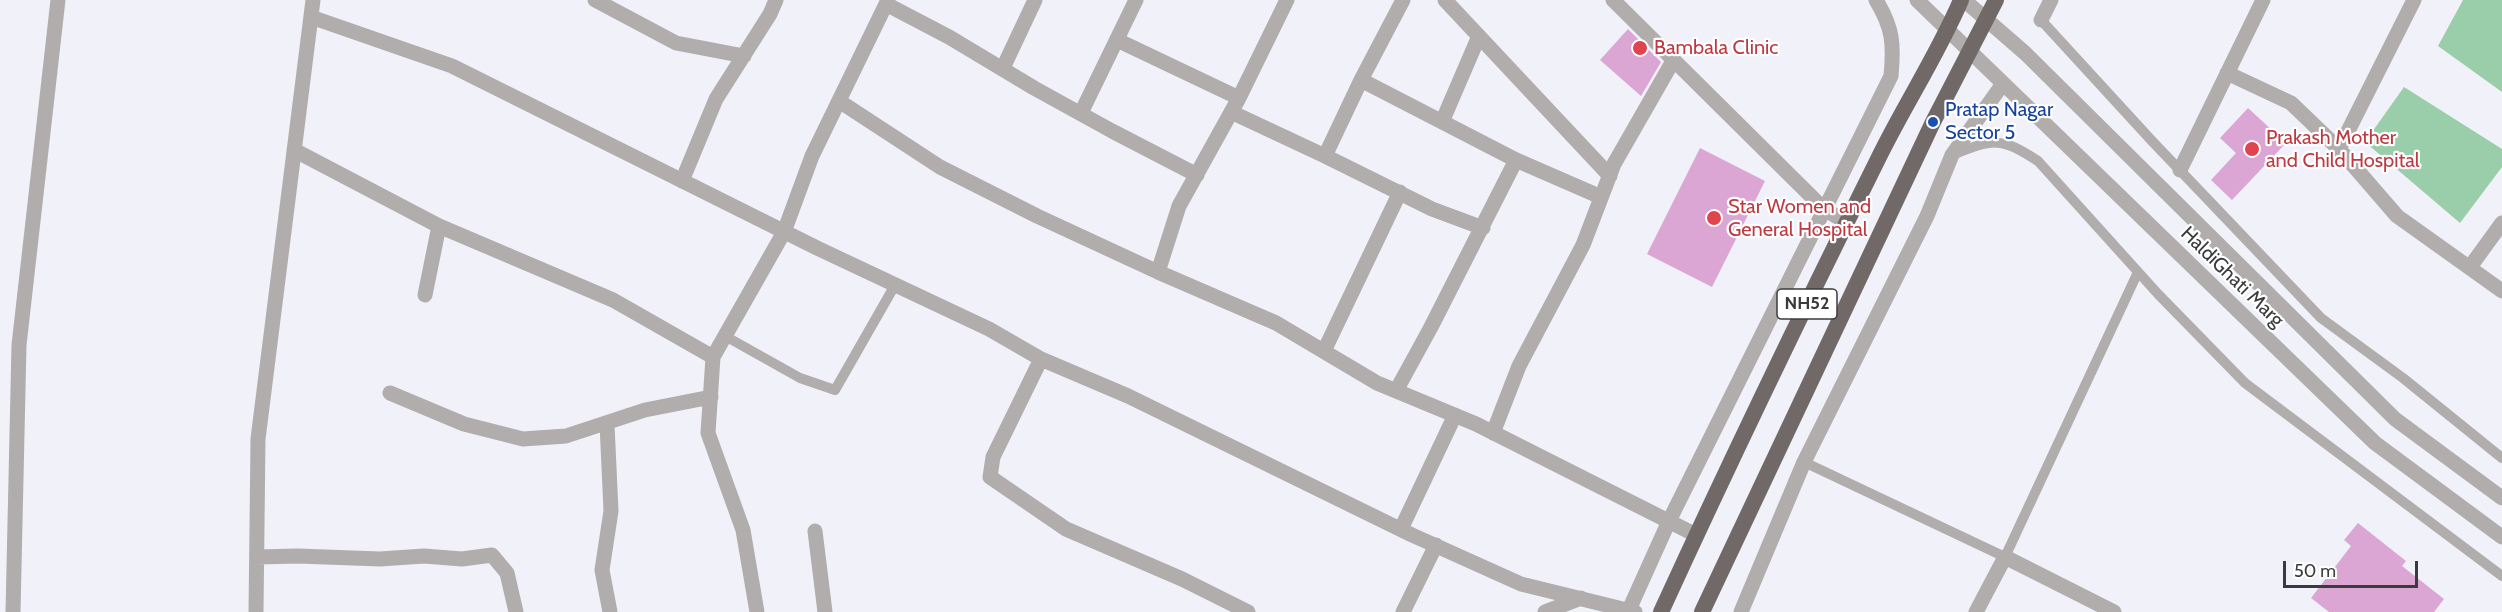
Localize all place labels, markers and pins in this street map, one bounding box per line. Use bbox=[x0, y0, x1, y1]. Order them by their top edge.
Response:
place label: Bambala Clinic bbox=[1654, 36, 1778, 60]
marker: Bambala Clinic bbox=[1631, 39, 1649, 57]
place label: Pratap Nagar Sector 5 bbox=[1945, 98, 2053, 145]
marker: Pratap Nagar Sector 5 bbox=[1926, 115, 1940, 129]
place label: Prakash Mother and Child Hospital bbox=[2266, 126, 2420, 173]
marker: Prakash Mother and Child Hospital bbox=[2243, 140, 2261, 158]
place label: Star Women and General Hospital bbox=[1728, 195, 1871, 242]
marker: Star Women and General Hospital bbox=[1705, 209, 1723, 227]

